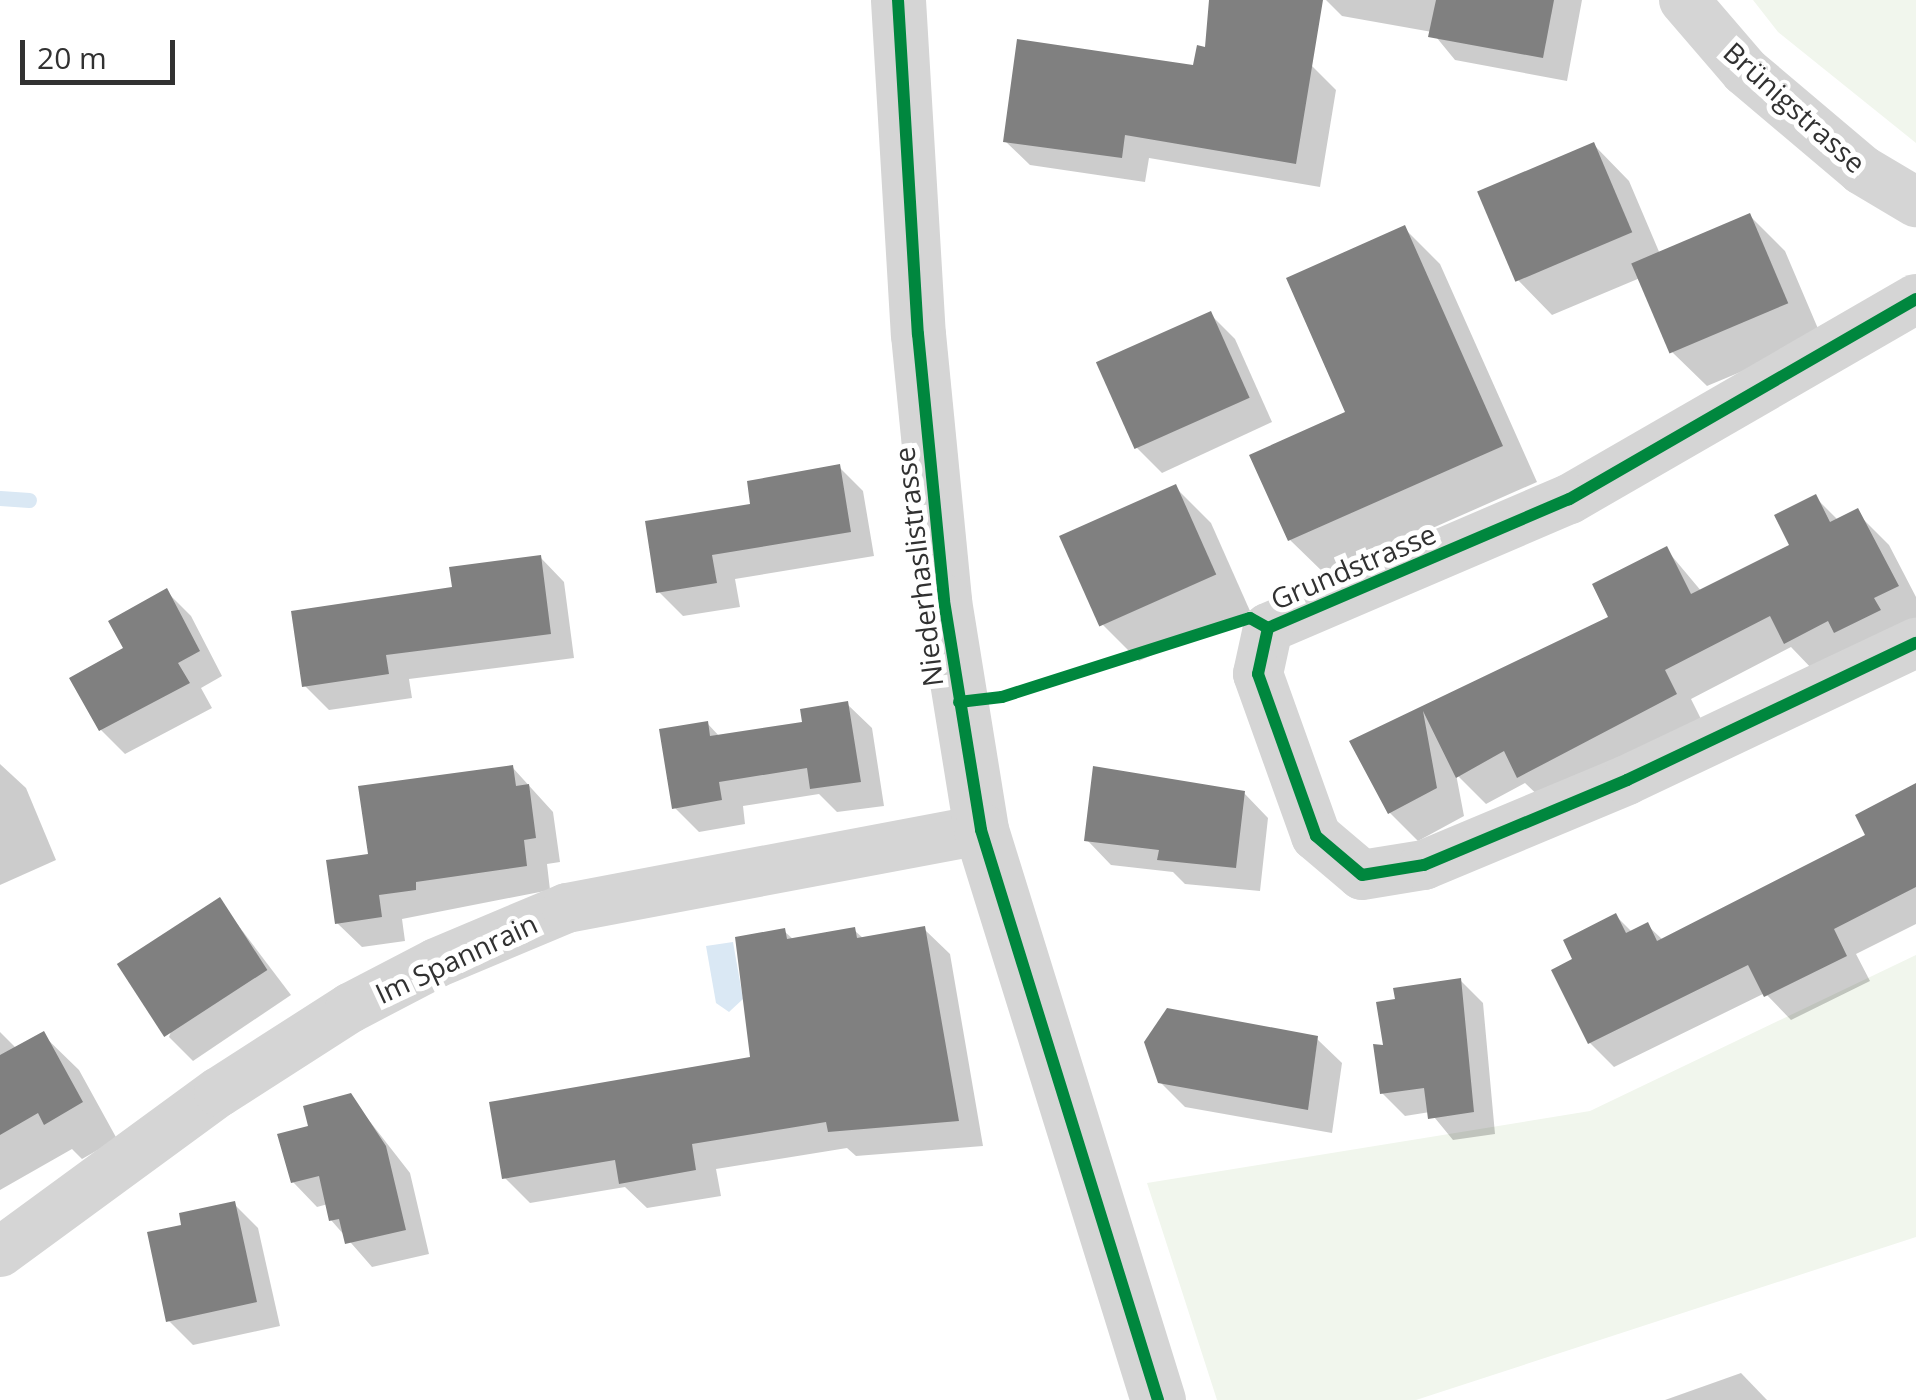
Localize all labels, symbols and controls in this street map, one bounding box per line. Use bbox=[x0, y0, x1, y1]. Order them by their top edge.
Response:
scale bar bbox=[25, 20, 180, 82]
street label: Brünigstrasse bbox=[1717, 35, 1873, 179]
text: 20 m bbox=[37, 37, 107, 78]
street label: Niederhaslistrasse bbox=[887, 445, 949, 689]
street label: Grundstrasse bbox=[1265, 516, 1441, 616]
street label: Im Spannrain bbox=[370, 906, 542, 1010]

